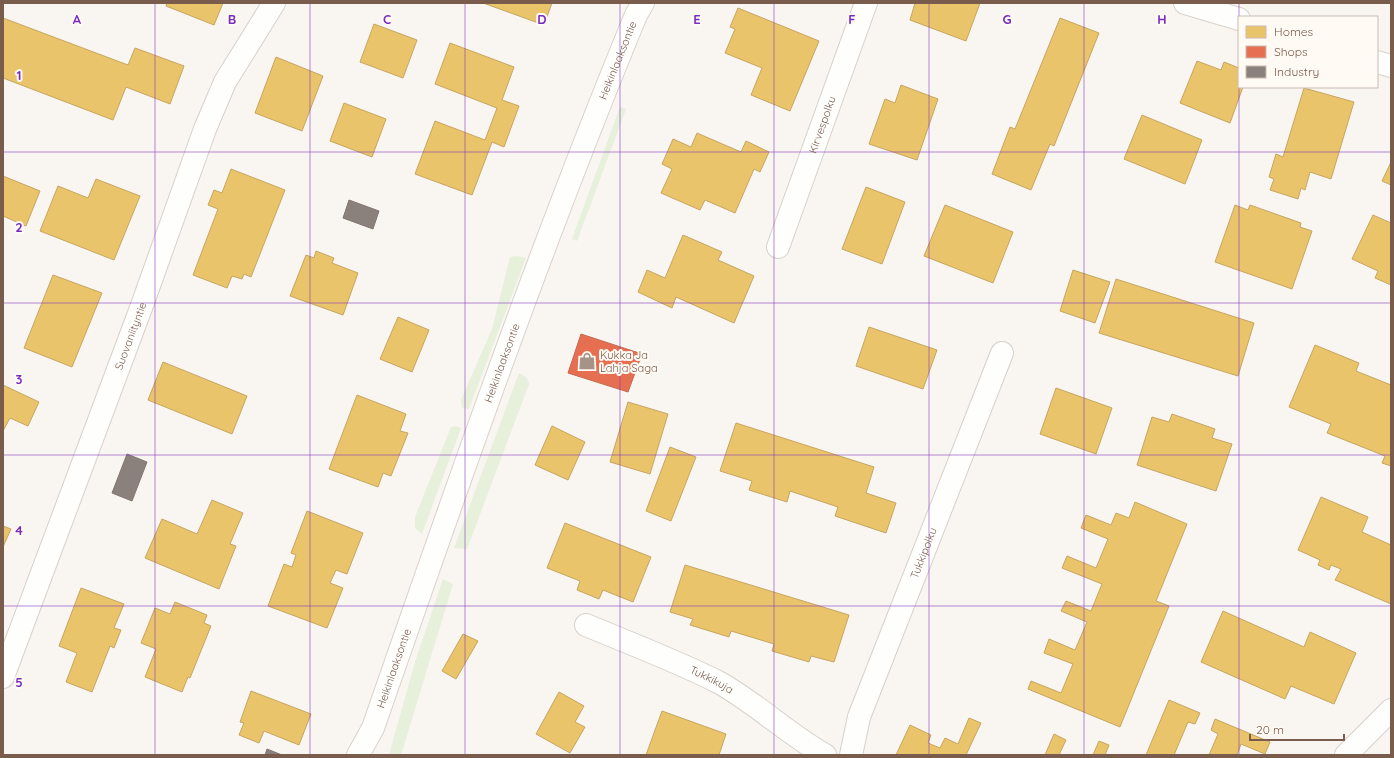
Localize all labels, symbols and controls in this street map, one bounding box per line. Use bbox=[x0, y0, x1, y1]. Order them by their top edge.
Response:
text: A bbox=[73, 11, 82, 27]
text: B bbox=[228, 11, 236, 27]
text: C bbox=[383, 11, 391, 27]
text: D bbox=[537, 11, 547, 27]
text: E bbox=[693, 11, 701, 27]
text: F bbox=[848, 11, 856, 27]
text: G bbox=[1002, 11, 1012, 27]
text: H bbox=[1157, 11, 1167, 27]
legend bbox=[1238, 16, 1378, 88]
street label: Heikinlaaksontie bbox=[595, 19, 640, 102]
text: Homes bbox=[1274, 24, 1314, 39]
text: Shops bbox=[1274, 44, 1308, 59]
text: Industry bbox=[1274, 64, 1319, 79]
text: 1 bbox=[16, 67, 22, 83]
street label: Kirvespolku bbox=[805, 94, 839, 155]
text: 2 bbox=[15, 219, 23, 235]
street label: Suovaniityntie bbox=[111, 300, 150, 372]
street label: Heikinlaaksontie bbox=[481, 321, 523, 405]
place label: Kukka Ja Lahja Saga bbox=[600, 348, 658, 375]
shop icon: Kukka Ja Lahja Saga bbox=[577, 351, 597, 371]
text: 3 bbox=[16, 371, 23, 387]
text: 4 bbox=[15, 522, 23, 538]
street label: Tukkipolku bbox=[907, 526, 940, 581]
street label: Heikinlaaksontie bbox=[373, 627, 414, 710]
street label: Tukkikuja bbox=[688, 662, 736, 697]
text: 5 bbox=[15, 674, 23, 690]
scale bar bbox=[1250, 716, 1344, 742]
text: 20 m bbox=[1256, 722, 1284, 737]

